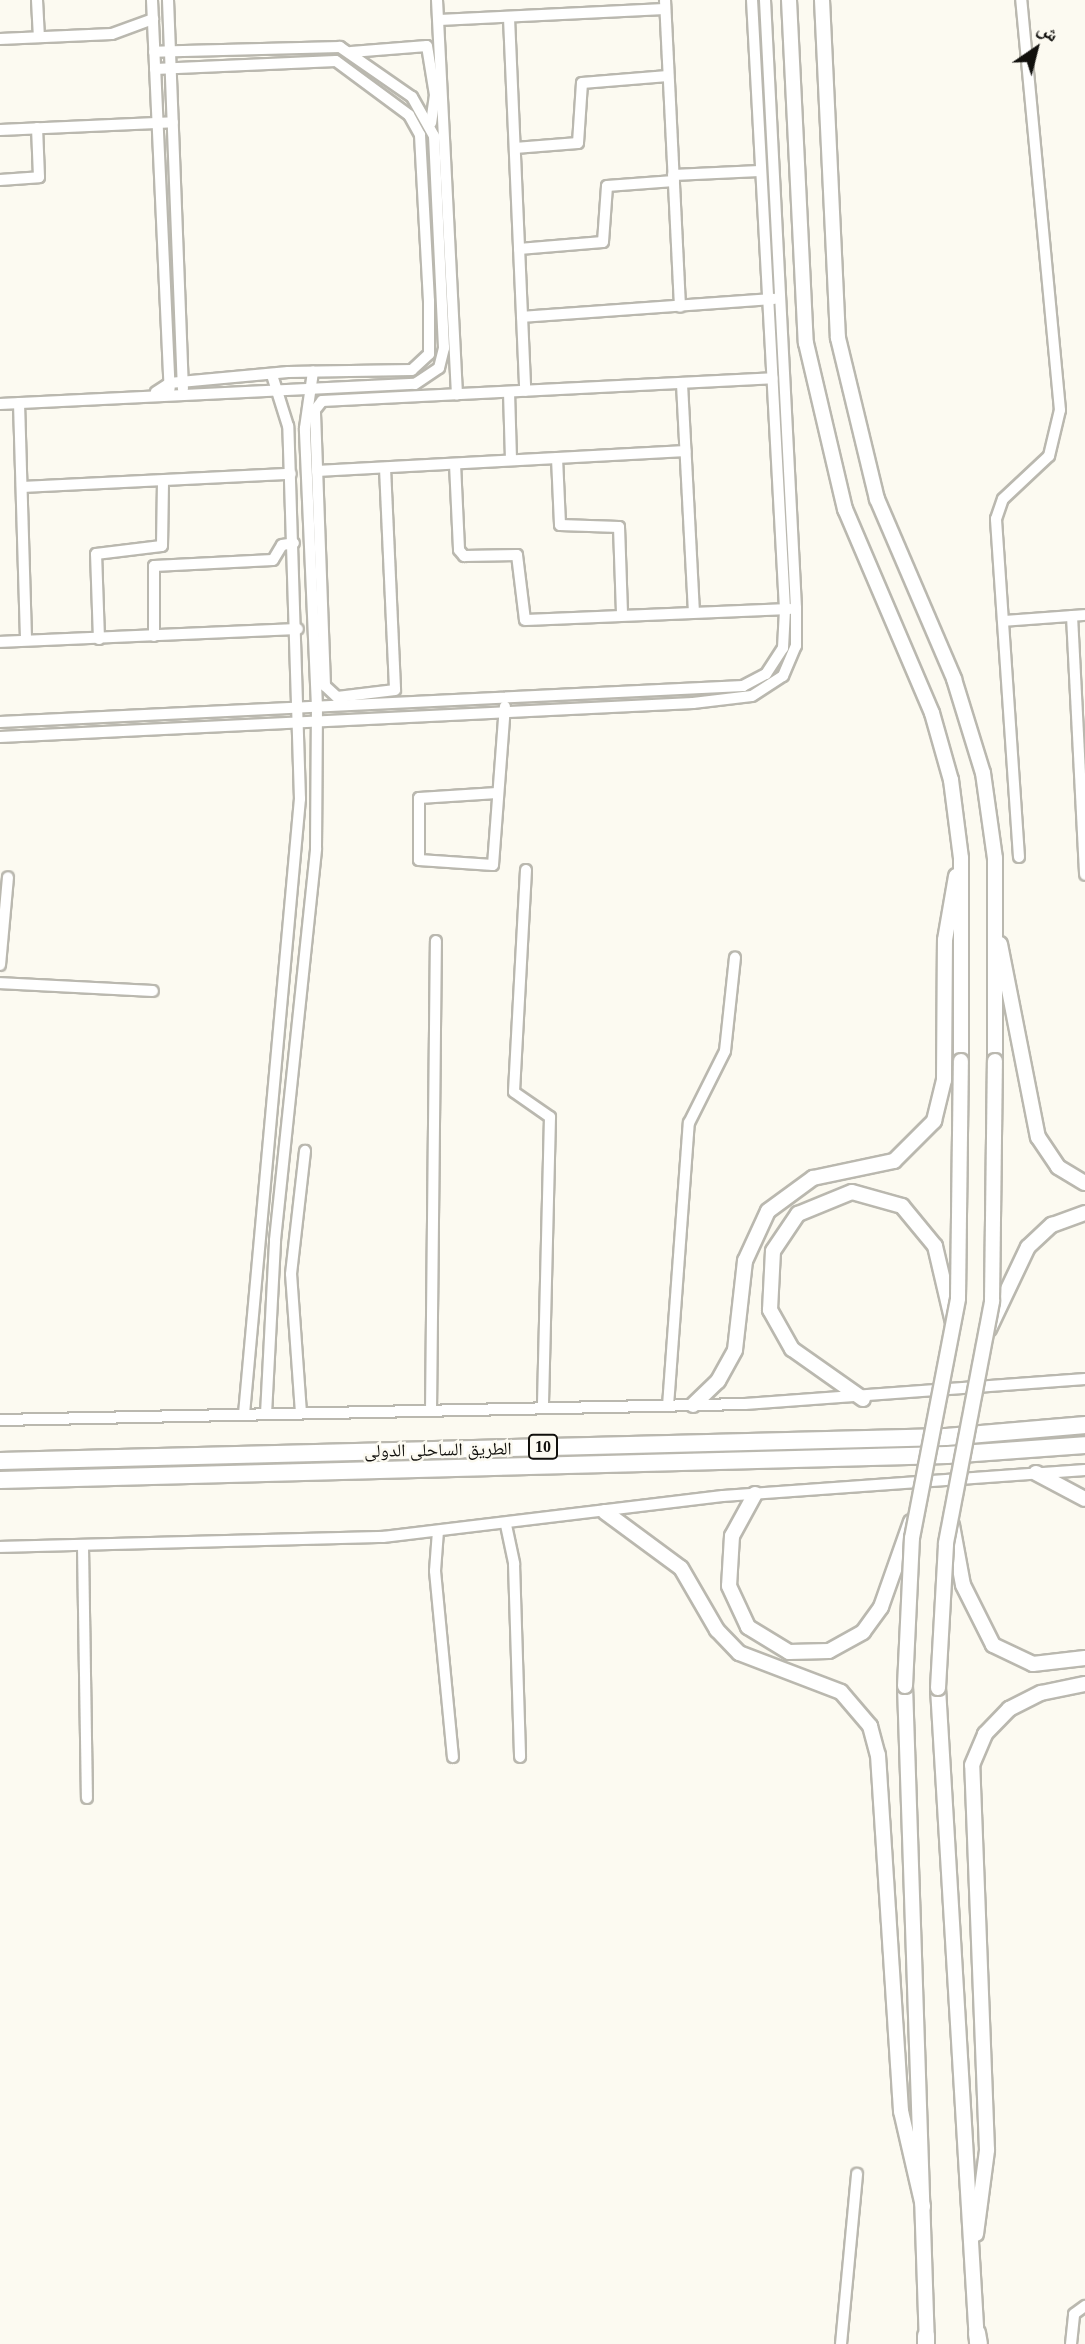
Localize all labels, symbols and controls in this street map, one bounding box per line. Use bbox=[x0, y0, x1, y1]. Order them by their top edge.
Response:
north arrow bbox=[1001, 14, 1071, 84]
text: ش bbox=[1034, 17, 1063, 46]
road number: 10 bbox=[527, 1434, 559, 1460]
street label: الطريق الساحلى الدولى bbox=[364, 1438, 512, 1462]

